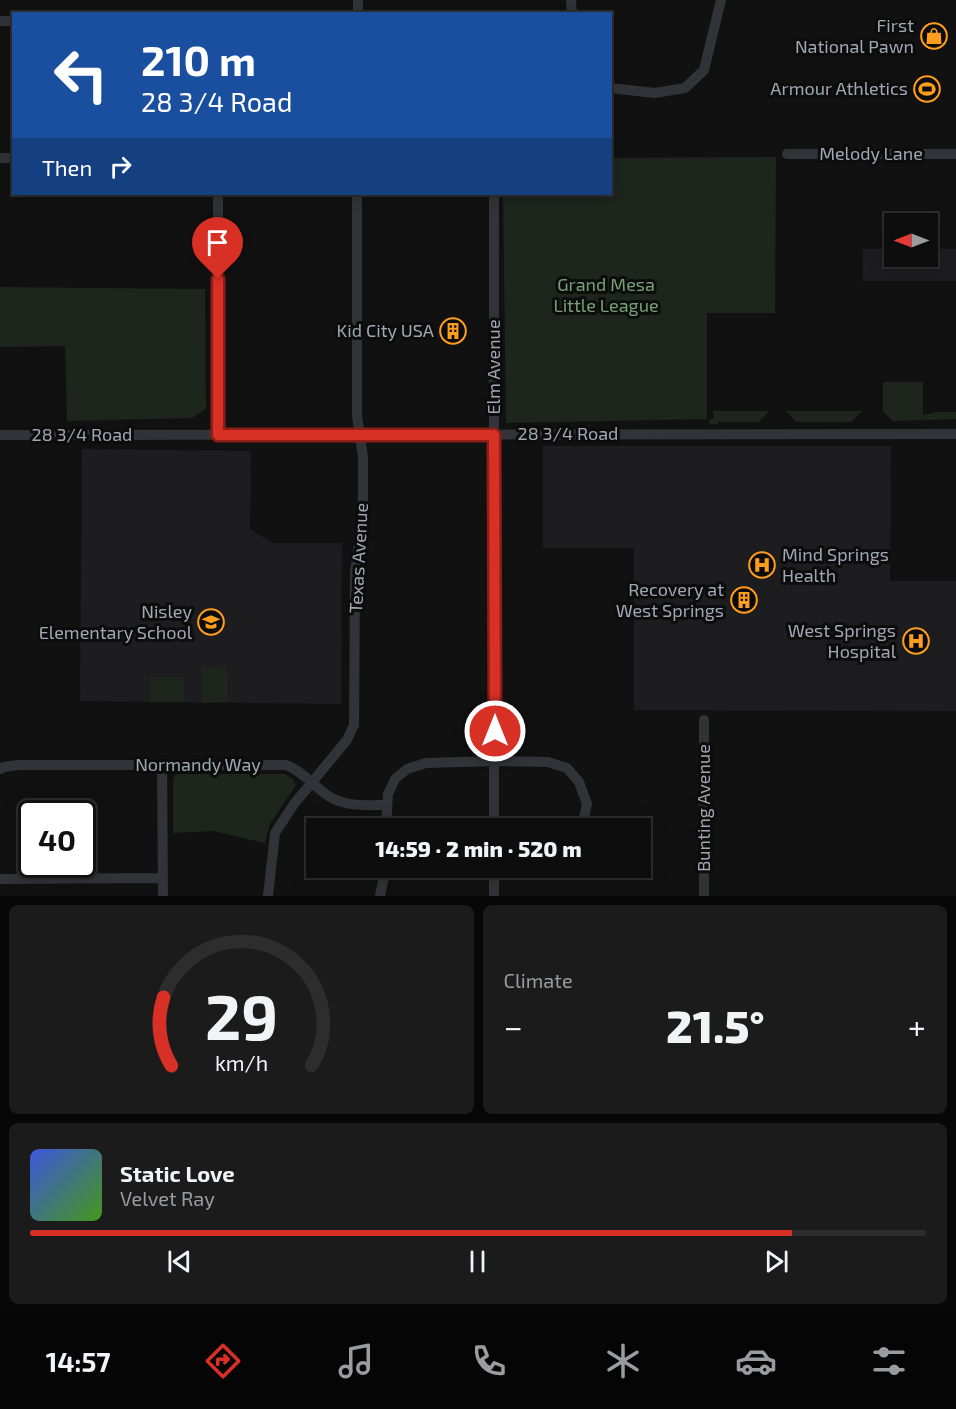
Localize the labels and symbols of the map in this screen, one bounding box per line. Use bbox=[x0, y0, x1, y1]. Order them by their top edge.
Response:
place label: First National Pawn bbox=[795, 14, 914, 57]
shop icon: First National Pawn bbox=[919, 21, 949, 51]
sports icon: Armour Athletics bbox=[912, 74, 942, 104]
place label: Armour Athletics bbox=[770, 77, 908, 99]
street label: Melody Lane bbox=[819, 142, 923, 164]
north arrow bbox=[884, 213, 938, 267]
pin bbox=[192, 217, 243, 279]
park label: Grand Mesa Little League bbox=[553, 273, 659, 316]
building icon: Kid City USA bbox=[438, 316, 468, 346]
place label: Kid City USA bbox=[337, 319, 435, 341]
street label: Elm Avenue bbox=[482, 319, 504, 415]
street label: 28 3/4 Road bbox=[518, 422, 618, 444]
street label: 28 3/4 Road bbox=[32, 423, 132, 445]
street label: Texas Avenue bbox=[344, 502, 372, 614]
place label: Mind Springs Health bbox=[782, 543, 889, 586]
hospital icon: Mind Springs Health bbox=[747, 550, 777, 580]
place label: Recovery at West Springs bbox=[616, 578, 724, 621]
building icon: Recovery at West Springs bbox=[729, 585, 759, 615]
place label: Nisley Elementary School bbox=[39, 600, 193, 643]
school or university icon: Nisley Elementary School bbox=[196, 607, 226, 637]
place label: West Springs Hospital bbox=[788, 619, 897, 662]
hospital icon: West Springs Hospital bbox=[901, 626, 931, 656]
position arrow bbox=[463, 699, 527, 763]
street label: Bunting Avenue bbox=[692, 744, 714, 872]
street label: Normandy Way bbox=[135, 753, 261, 775]
speed limit sign: 40 bbox=[18, 800, 96, 878]

